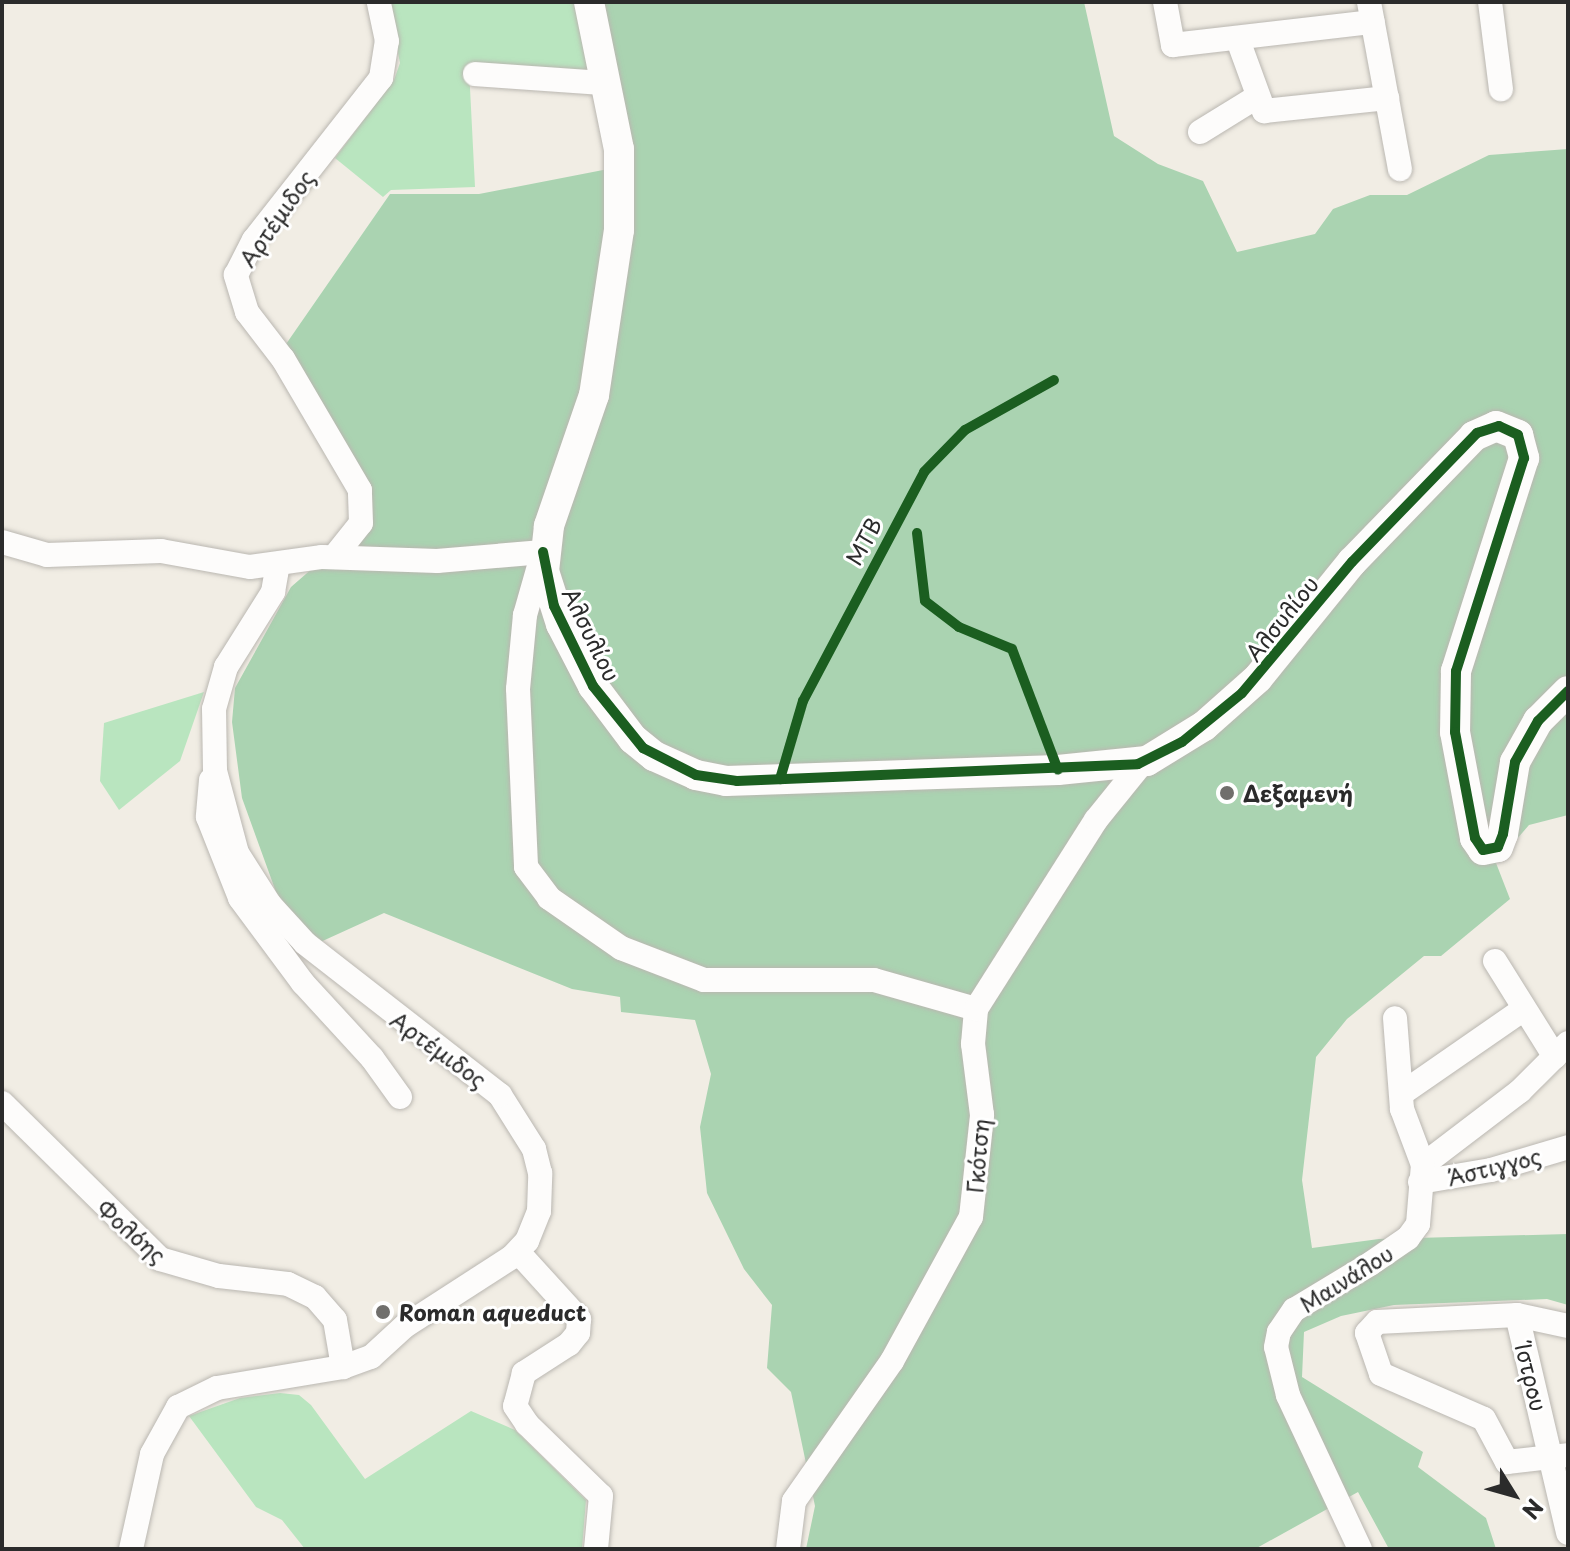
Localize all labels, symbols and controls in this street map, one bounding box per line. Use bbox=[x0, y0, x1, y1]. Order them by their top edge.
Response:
street label: Αρτέμιδος bbox=[233, 165, 319, 271]
street label: MTB bbox=[840, 513, 886, 569]
street label: Αλσυλίου bbox=[1239, 570, 1323, 666]
street label: Αλσυλίου bbox=[558, 583, 626, 685]
place label: Δεξαμενή bbox=[1243, 780, 1353, 806]
marker: Δεξαμενή bbox=[1218, 784, 1236, 802]
street label: Αρτέμιδος bbox=[386, 1005, 492, 1093]
street label: Γκότση bbox=[961, 1118, 993, 1194]
street label: Άστιγγος bbox=[1444, 1142, 1544, 1190]
street label: Φολόης bbox=[92, 1194, 172, 1268]
street label: Μαινάλου bbox=[1294, 1239, 1398, 1317]
place label: Roman aqueduct bbox=[399, 1299, 586, 1325]
marker: Roman aqueduct bbox=[374, 1303, 392, 1321]
street label: Ίστρου bbox=[1511, 1340, 1553, 1414]
north arrow bbox=[1474, 1455, 1554, 1535]
text: N bbox=[1515, 1493, 1552, 1527]

